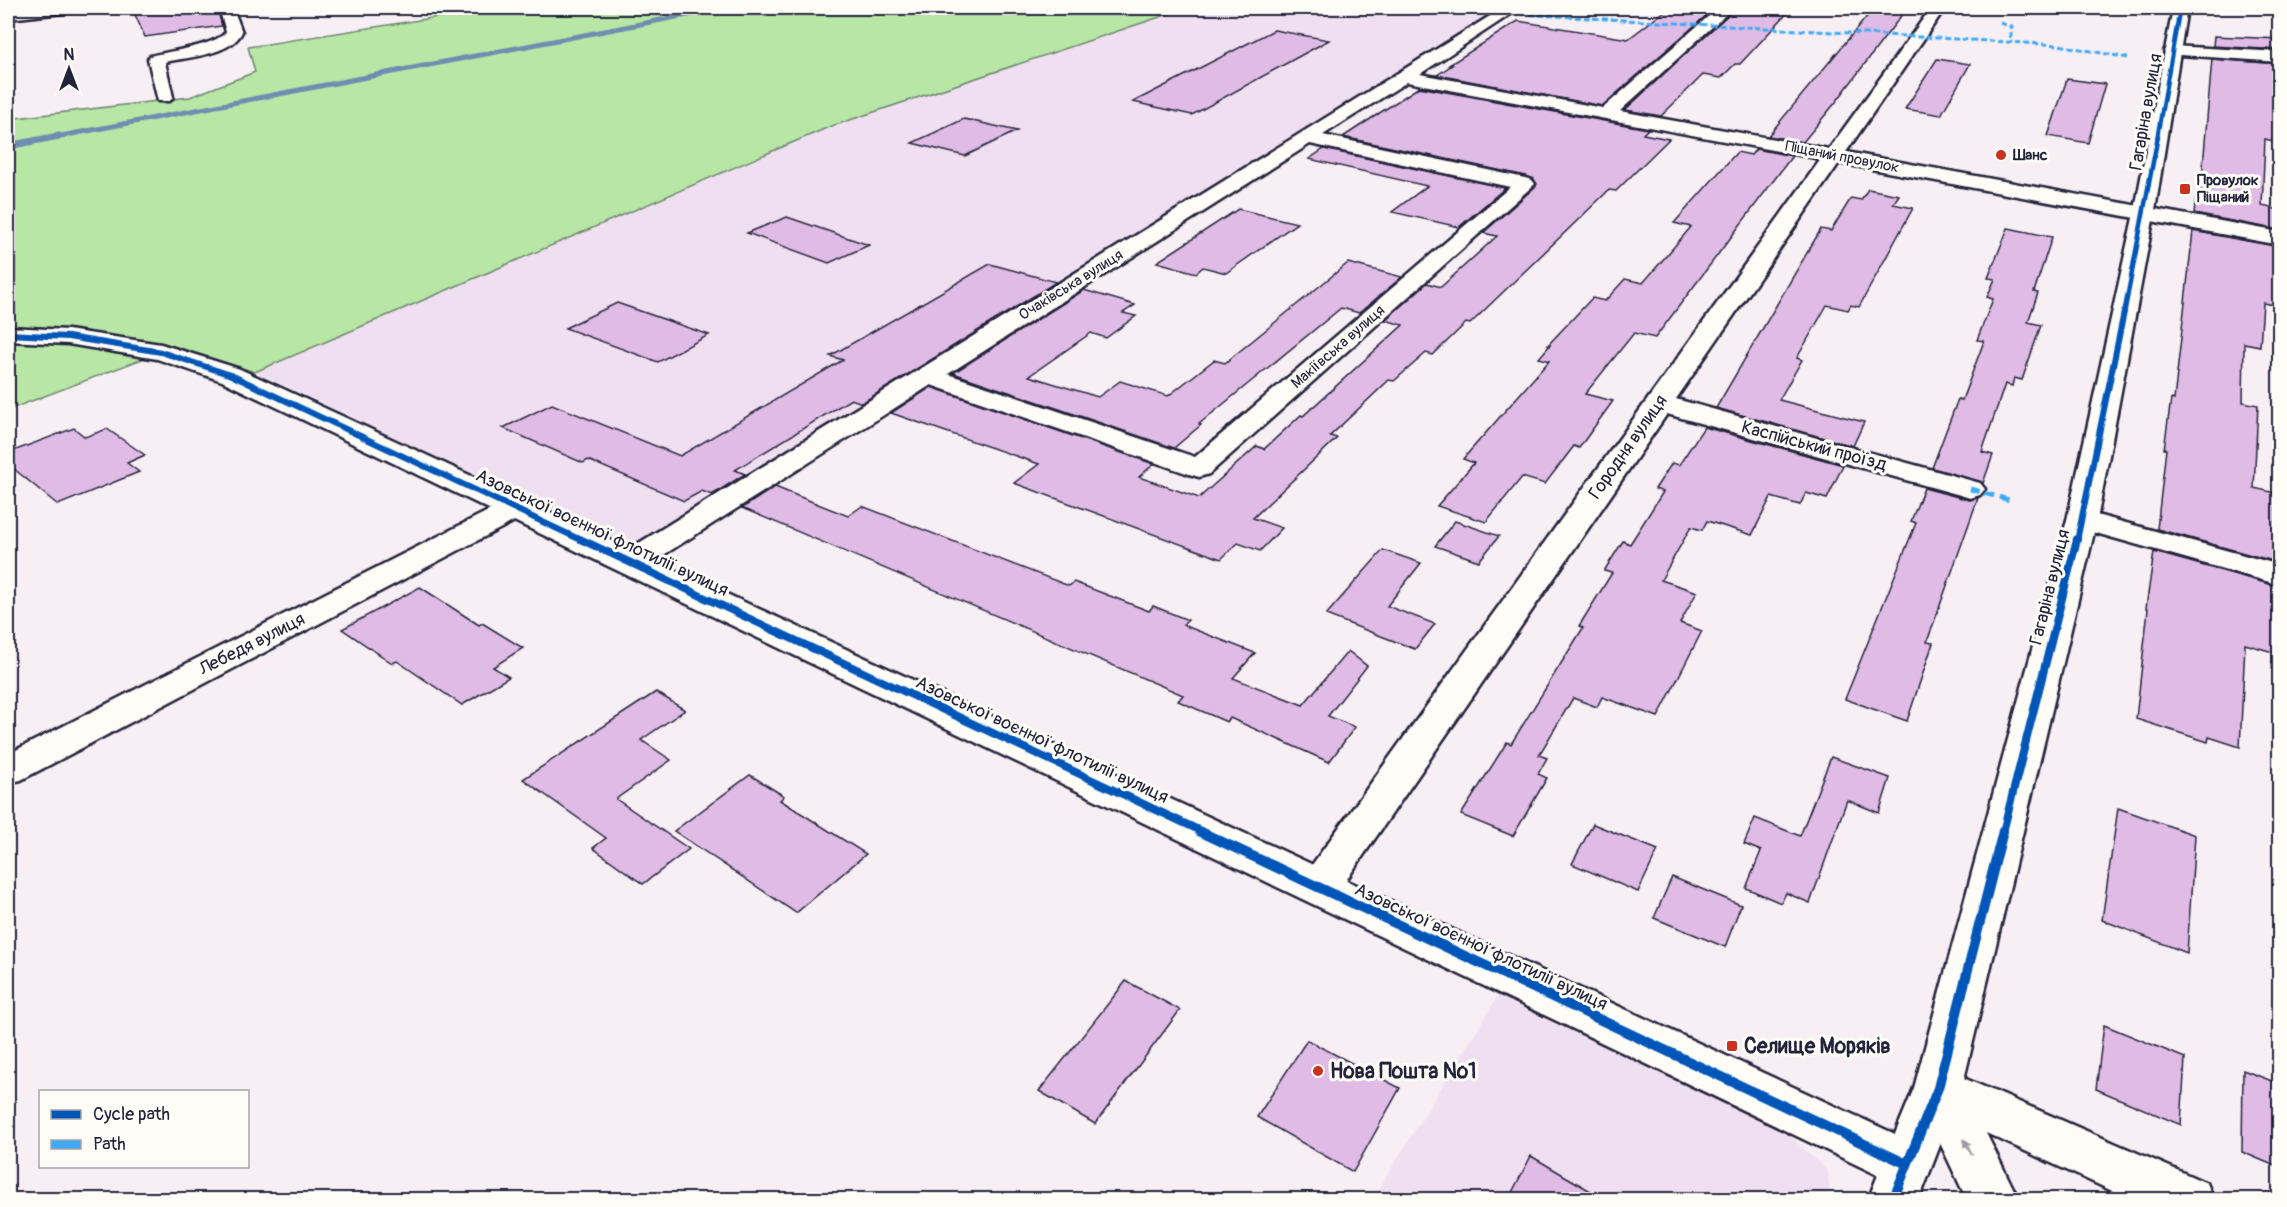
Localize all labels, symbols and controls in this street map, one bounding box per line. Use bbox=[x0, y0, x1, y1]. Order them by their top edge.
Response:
north arrow bbox=[39, 39, 99, 99]
text: N bbox=[64, 45, 75, 65]
street label: Гагаріна вулиця bbox=[2124, 52, 2168, 172]
street label: Піщаний провулок bbox=[1783, 137, 1901, 177]
place label: Шанс bbox=[2012, 146, 2048, 165]
marker: Шанс bbox=[1994, 148, 2008, 162]
place label: Провулок Піщаний bbox=[2197, 171, 2259, 207]
marker: Провулок Піщаний bbox=[2178, 182, 2192, 196]
street label: Очаківська вулиця bbox=[1015, 245, 1127, 325]
street label: Макіївська вулиця bbox=[1287, 301, 1389, 393]
street label: Городня вулиця bbox=[1583, 390, 1673, 504]
street label: Каспійський проїзд bbox=[1739, 416, 1889, 476]
street label: Азовської воєнної флотилії вулиця bbox=[472, 464, 732, 602]
street label: Гагаріна вулиця bbox=[2025, 527, 2075, 647]
street label: Лебедя вулиця bbox=[194, 607, 309, 681]
street label: Азовської воєнної флотилії вулиця bbox=[912, 671, 1172, 809]
street label: Азовської воєнної флотилії вулиця bbox=[1351, 878, 1611, 1016]
place label: Селище Моряків bbox=[1744, 1033, 1891, 1060]
marker: Селище Моряків bbox=[1725, 1039, 1739, 1053]
place label: Нова Пошта №1 bbox=[1330, 1058, 1477, 1085]
marker: Нова Пошта №1 bbox=[1311, 1064, 1325, 1078]
legend bbox=[39, 1090, 249, 1168]
text: Cycle path bbox=[93, 1103, 170, 1126]
text: Path bbox=[93, 1133, 126, 1156]
one-way arrow bbox=[1963, 1139, 1973, 1156]

